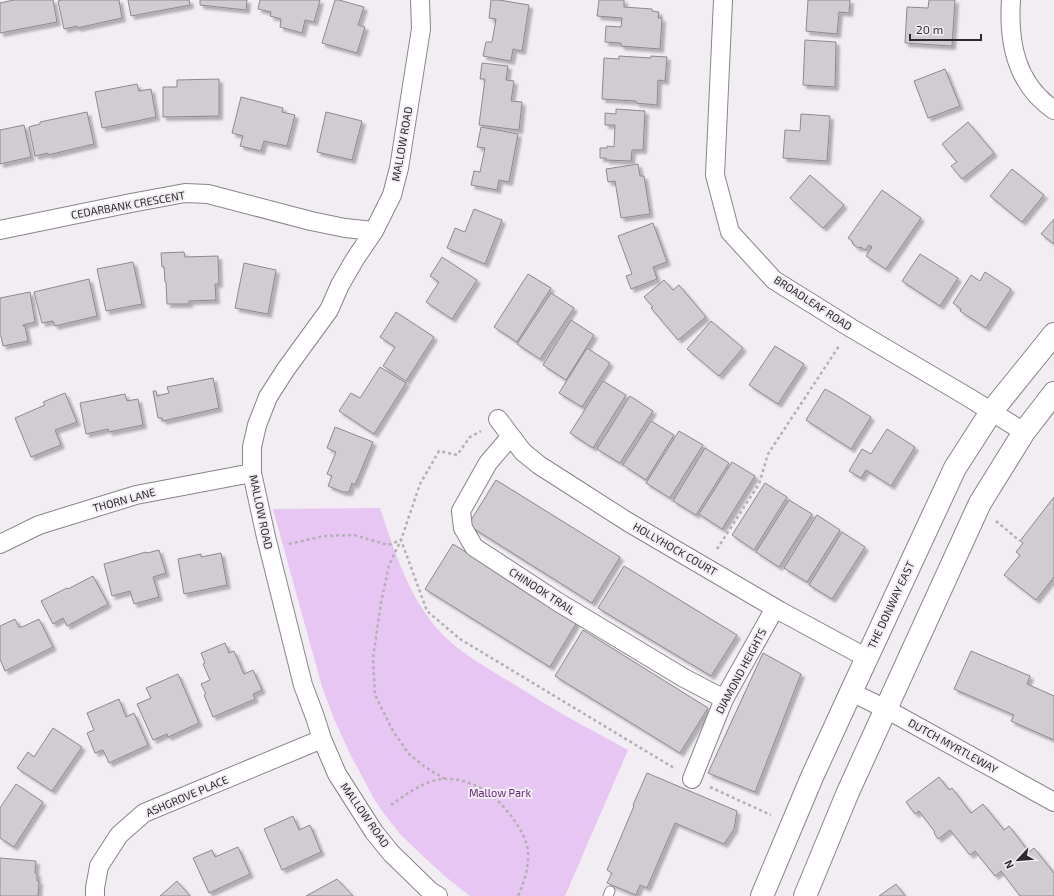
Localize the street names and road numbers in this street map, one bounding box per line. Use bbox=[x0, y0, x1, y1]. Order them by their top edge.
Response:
street label: MALLOW ROAD bbox=[389, 105, 415, 182]
street label: CEDARBANK CRESCENT bbox=[70, 188, 187, 221]
street label: BROADLEAF ROAD bbox=[772, 273, 855, 333]
street label: MALLOW ROAD bbox=[247, 473, 276, 550]
street label: THORN LANE bbox=[91, 485, 157, 514]
street label: HOLLYHOCK COURT bbox=[631, 519, 720, 578]
street label: THE DONWAY EAST bbox=[865, 558, 917, 651]
street label: CHINOOK TRAIL bbox=[507, 564, 578, 617]
street label: DIAMOND HEIGHTS bbox=[713, 626, 769, 716]
street label: DUTCH MYRTLEWAY bbox=[906, 716, 1001, 776]
street label: ASHGROVE PLACE bbox=[144, 772, 230, 819]
street label: MALLOW ROAD bbox=[338, 780, 393, 850]

